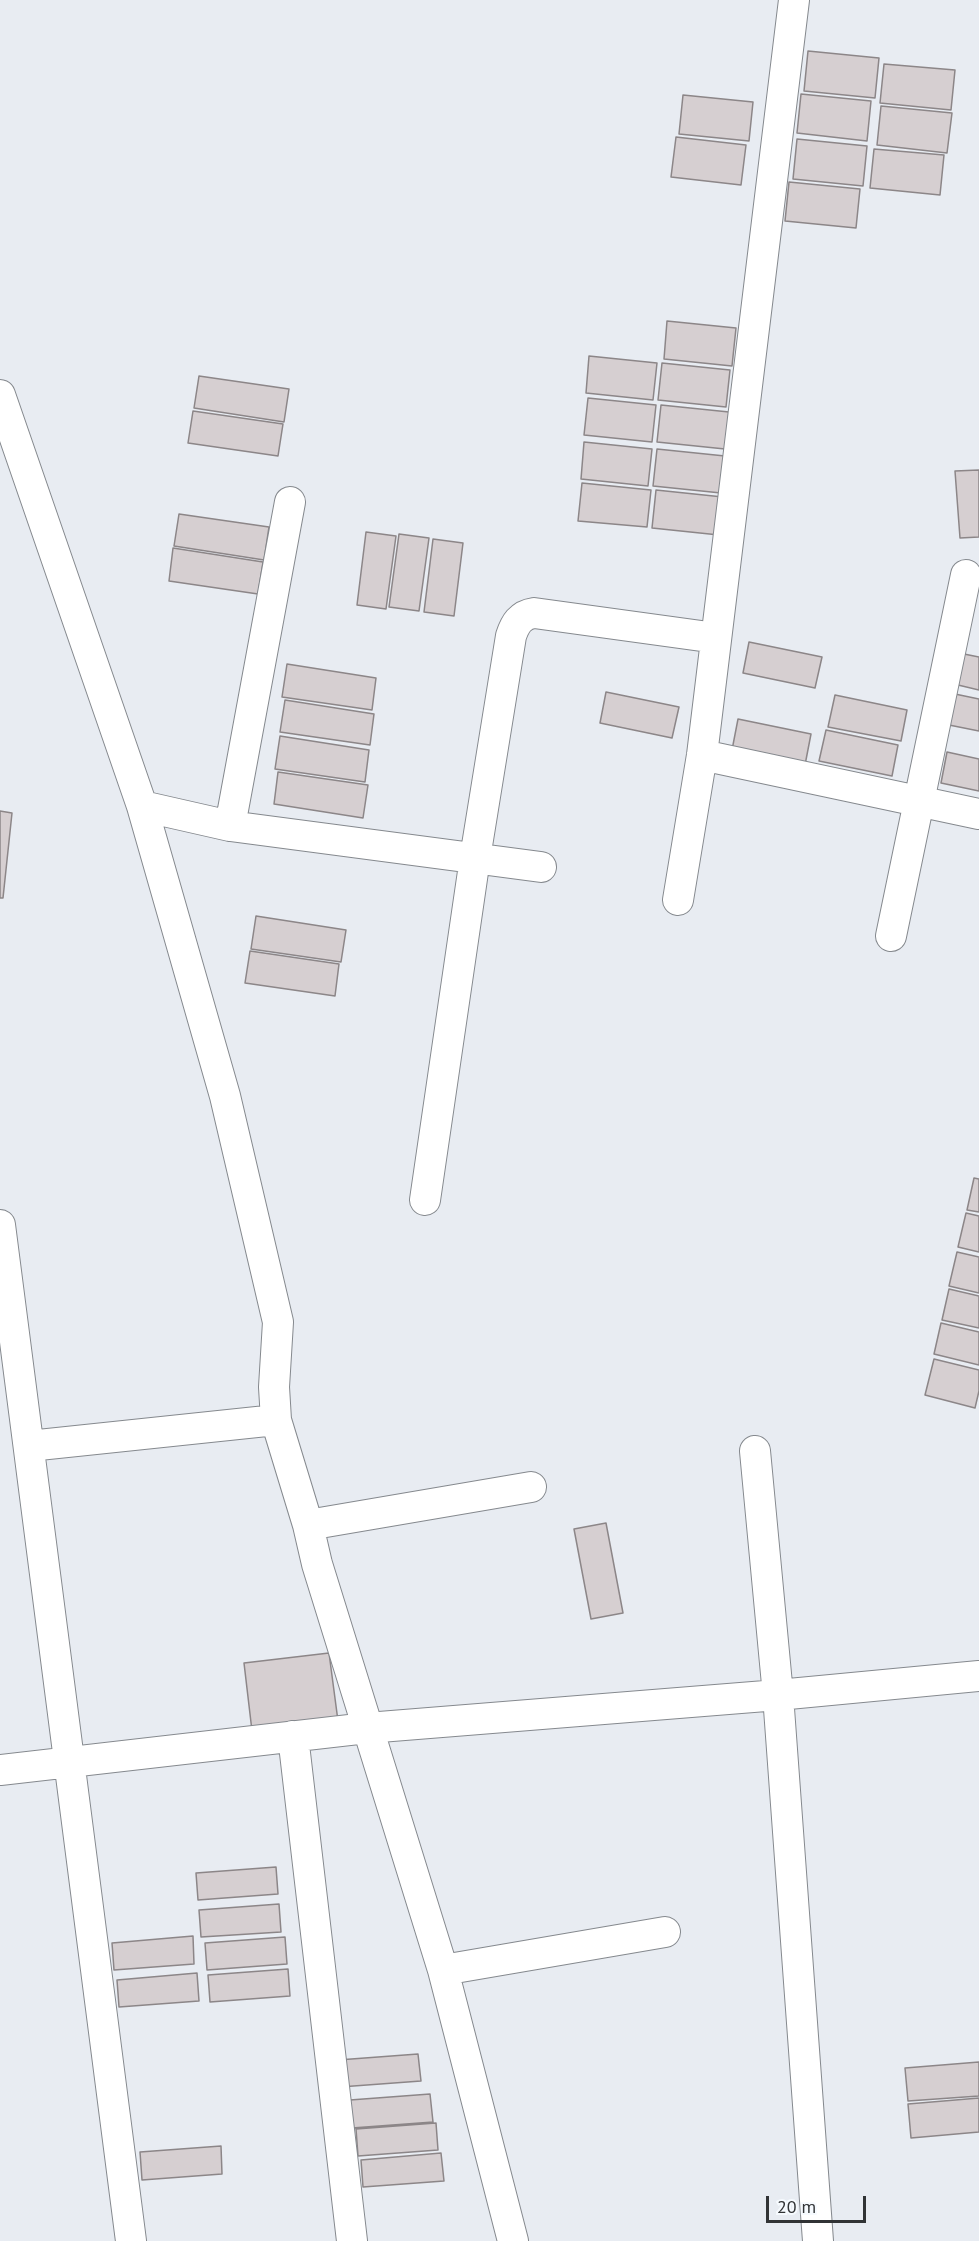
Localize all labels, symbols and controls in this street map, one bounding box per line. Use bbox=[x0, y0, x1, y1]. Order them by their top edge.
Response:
scale bar bbox=[769, 2184, 870, 2222]
text: 20 m bbox=[777, 2195, 816, 2218]

